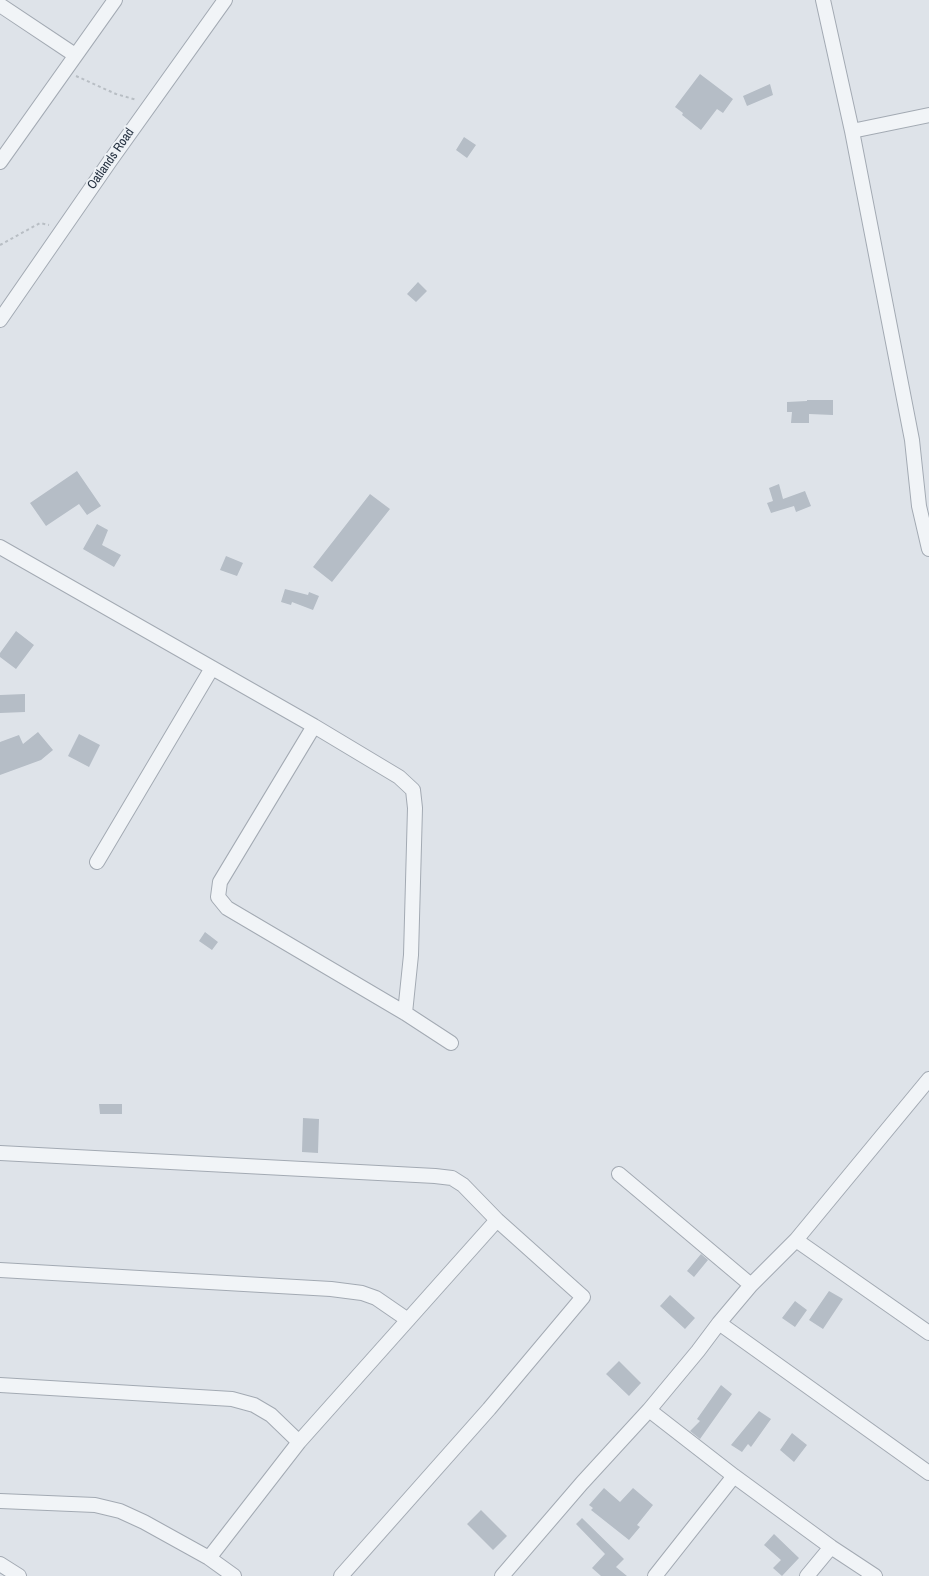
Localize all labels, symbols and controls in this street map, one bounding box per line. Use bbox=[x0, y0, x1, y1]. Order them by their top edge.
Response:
street label: Oatlands Road bbox=[84, 125, 138, 193]

